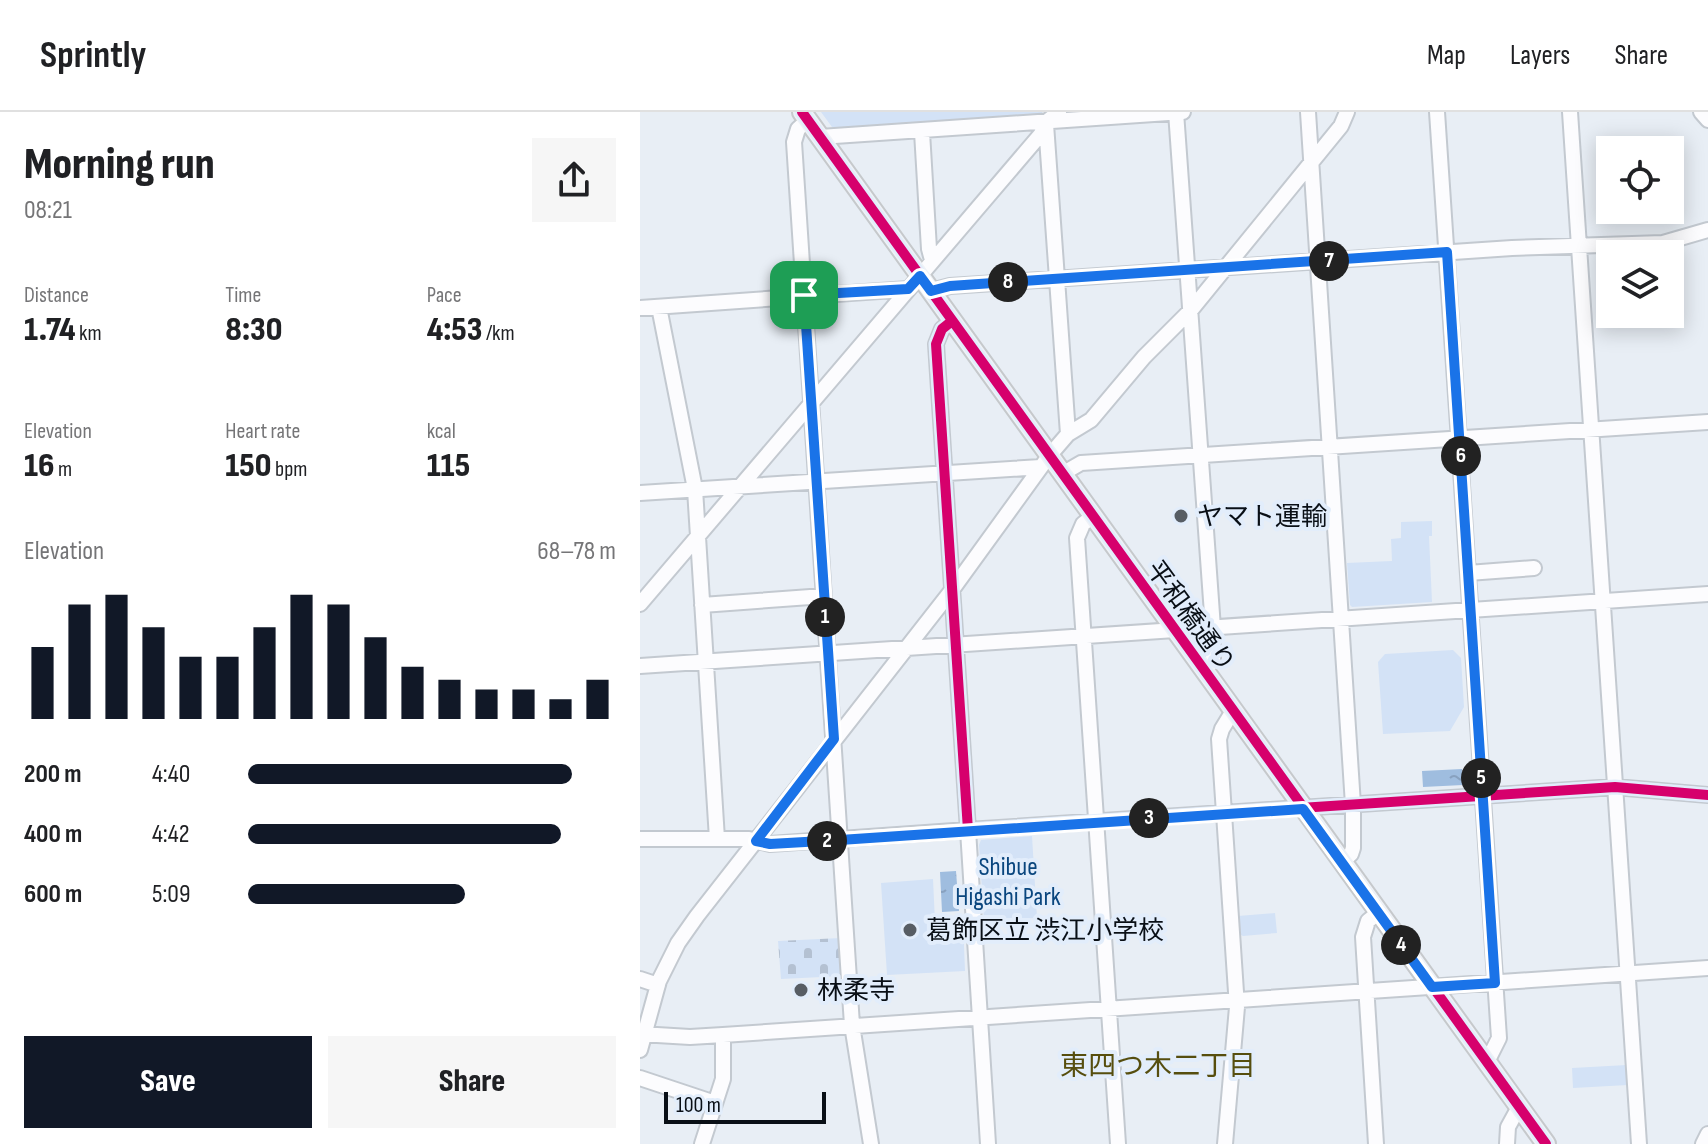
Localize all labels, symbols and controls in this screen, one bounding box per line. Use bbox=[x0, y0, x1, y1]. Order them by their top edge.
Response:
text: Sprintly bbox=[40, 33, 146, 78]
text: Map bbox=[1427, 39, 1466, 72]
text: Layers bbox=[1510, 39, 1570, 72]
text: Share bbox=[1614, 39, 1668, 72]
map controls bbox=[1596, 136, 1684, 328]
button: locate bbox=[1596, 136, 1684, 224]
text: Morning run bbox=[24, 138, 215, 191]
button: share bbox=[532, 138, 616, 222]
text: 08:21 bbox=[24, 195, 72, 226]
button: layers bbox=[1596, 240, 1684, 328]
pin: 7 bbox=[1309, 241, 1349, 281]
text: 7 bbox=[1324, 247, 1334, 274]
pin bbox=[770, 261, 838, 329]
pin: 8 bbox=[988, 262, 1028, 302]
text: 8 bbox=[1003, 268, 1013, 295]
icon: arrive bbox=[782, 273, 826, 317]
text: Distance bbox=[24, 282, 89, 309]
text: Time bbox=[225, 282, 261, 309]
text: Pace bbox=[427, 282, 462, 309]
text: 1.74 bbox=[24, 309, 76, 350]
text: 8:30 bbox=[225, 309, 282, 350]
text: 4:53 bbox=[427, 309, 482, 350]
text: km bbox=[76, 320, 102, 347]
text: /km bbox=[482, 320, 515, 347]
text: Elevation bbox=[24, 418, 92, 445]
text: Heart rate bbox=[225, 418, 300, 445]
text: kcal bbox=[427, 418, 456, 445]
pin: 6 bbox=[1441, 436, 1481, 476]
text: 6 bbox=[1456, 442, 1466, 469]
text: 16 bbox=[24, 445, 54, 486]
text: 150 bbox=[225, 445, 272, 486]
text: 115 bbox=[427, 445, 470, 486]
text: m bbox=[54, 456, 72, 483]
text: bpm bbox=[272, 456, 307, 483]
place label: ヤマト運輸 bbox=[1197, 502, 1327, 533]
marker: ヤマト運輸 bbox=[1172, 507, 1190, 525]
text: Elevation bbox=[24, 536, 104, 567]
text: 68–78 m bbox=[537, 536, 616, 567]
street label: 平和橋通り bbox=[1139, 555, 1241, 679]
pin: 1 bbox=[805, 597, 845, 637]
text: 1 bbox=[821, 603, 829, 630]
pin: 5 bbox=[1461, 758, 1501, 798]
text: 200 m bbox=[24, 759, 81, 790]
text: 4:40 bbox=[152, 759, 190, 790]
text: 5 bbox=[1476, 764, 1486, 791]
pin: 3 bbox=[1129, 798, 1169, 838]
text: 3 bbox=[1144, 804, 1154, 831]
text: 400 m bbox=[24, 819, 82, 850]
text: 4:42 bbox=[152, 819, 190, 850]
pin: 2 bbox=[807, 821, 847, 861]
text: 2 bbox=[822, 827, 832, 854]
park label: Shibue Higashi Park bbox=[955, 852, 1061, 913]
text: 600 m bbox=[24, 879, 82, 910]
text: 5:09 bbox=[152, 879, 190, 910]
place label: 葛飾区立 渋江小学校 bbox=[926, 916, 1164, 947]
marker: 葛飾区立 渋江小学校 bbox=[901, 921, 919, 939]
pin: 4 bbox=[1381, 925, 1421, 965]
text: 4 bbox=[1396, 931, 1406, 958]
place label: 林柔寺 bbox=[817, 976, 895, 1007]
marker: 林柔寺 bbox=[792, 981, 810, 999]
button: Save bbox=[24, 1036, 312, 1128]
button: Share bbox=[328, 1036, 616, 1128]
district label: 東四つ木二丁目 bbox=[1060, 1050, 1256, 1083]
scale bar bbox=[664, 1088, 826, 1124]
text: 100 m bbox=[676, 1092, 721, 1119]

